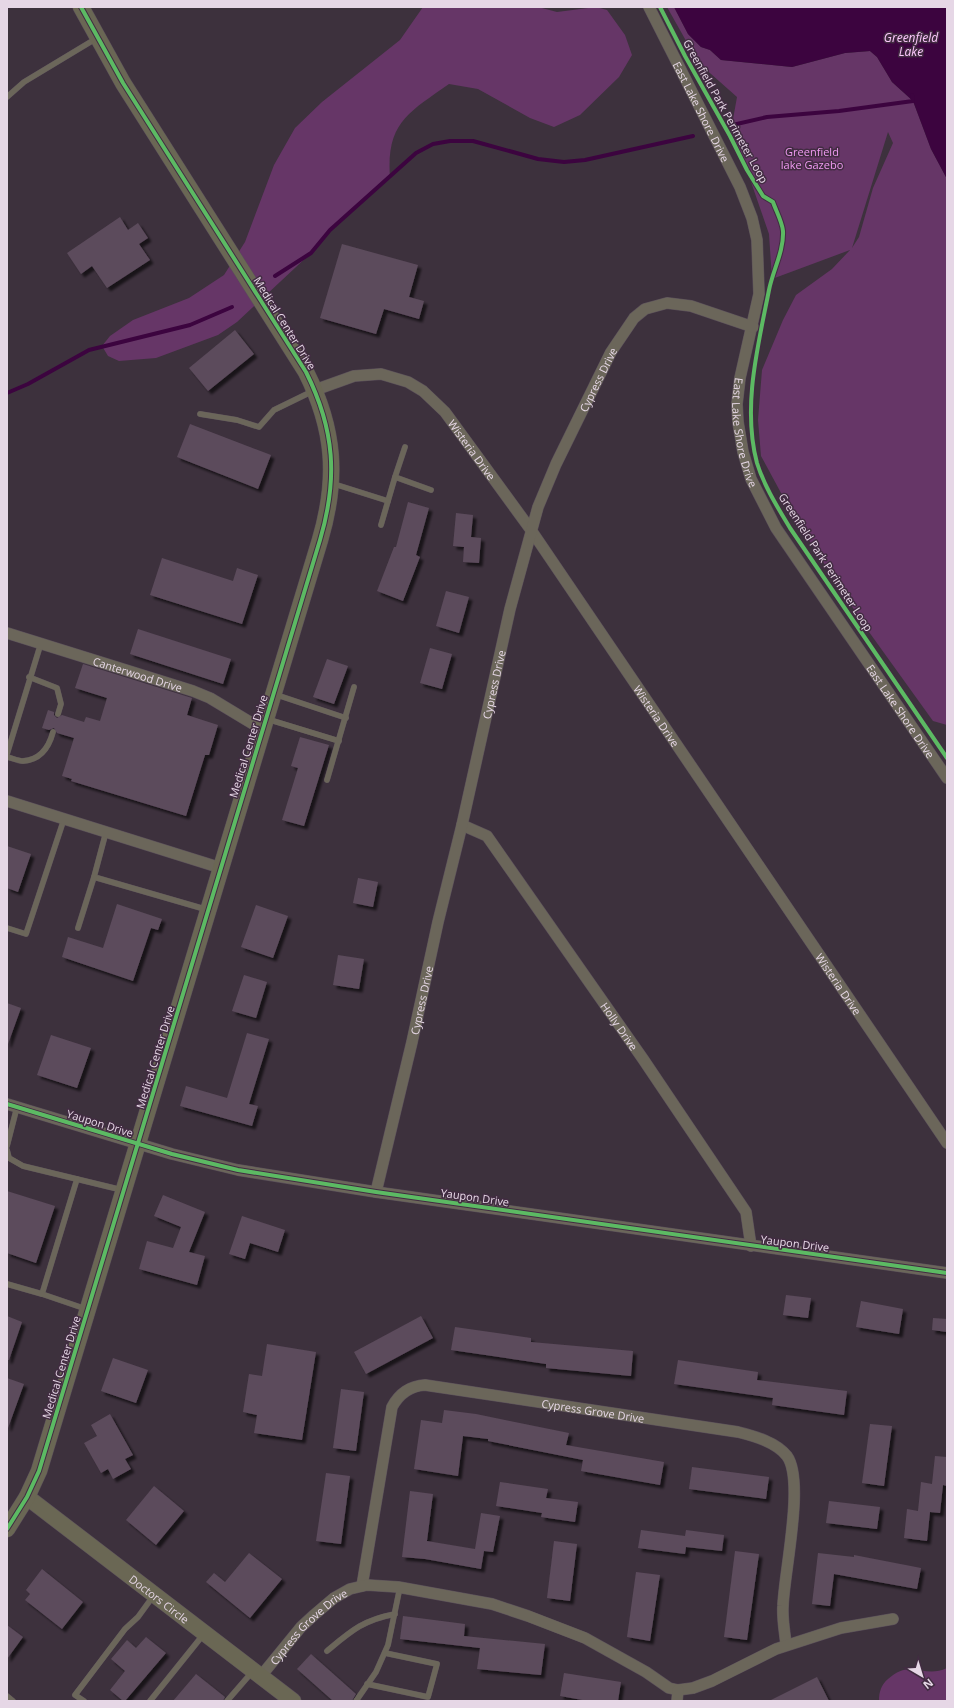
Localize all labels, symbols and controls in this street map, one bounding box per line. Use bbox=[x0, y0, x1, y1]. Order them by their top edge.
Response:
water label: Greenfield Lake bbox=[884, 29, 939, 60]
street label: Greenfield Park Perimeter Loop bbox=[680, 36, 772, 186]
street label: East Lake Shore Drive bbox=[670, 59, 733, 164]
park label: Greenfield lake Gazebo bbox=[781, 144, 844, 172]
street label: Medical Center Drive bbox=[250, 274, 320, 372]
street label: Cypress Drive bbox=[575, 344, 620, 414]
street label: East Lake Shore Drive bbox=[729, 377, 761, 490]
street label: Wisteria Drive bbox=[445, 416, 499, 483]
street label: Greenfield Park Perimeter Loop bbox=[776, 490, 877, 634]
street label: Cypress Drive bbox=[478, 649, 508, 720]
street label: Canterwood Drive bbox=[91, 653, 184, 695]
street label: East Lake Shore Drive bbox=[864, 661, 939, 761]
street label: Wisteria Drive bbox=[631, 682, 683, 749]
street label: Medical Center Drive bbox=[225, 693, 271, 799]
street label: Wisteria Drive bbox=[813, 950, 865, 1018]
street label: Cypress Drive bbox=[406, 964, 436, 1036]
street label: Holly Drive bbox=[598, 999, 642, 1053]
street label: Medical Center Drive bbox=[132, 1004, 178, 1110]
street label: Yaupon Drive bbox=[65, 1106, 135, 1140]
street label: Yaupon Drive bbox=[440, 1185, 510, 1209]
street label: Yaupon Drive bbox=[760, 1231, 830, 1255]
street label: Medical Center Drive bbox=[38, 1314, 84, 1420]
street label: Cypress Grove Drive bbox=[541, 1395, 646, 1425]
street label: Doctors Circle bbox=[127, 1571, 192, 1626]
street label: Cypress Grove Drive bbox=[266, 1585, 350, 1668]
north arrow bbox=[902, 1656, 942, 1696]
text: N bbox=[920, 1676, 937, 1693]

